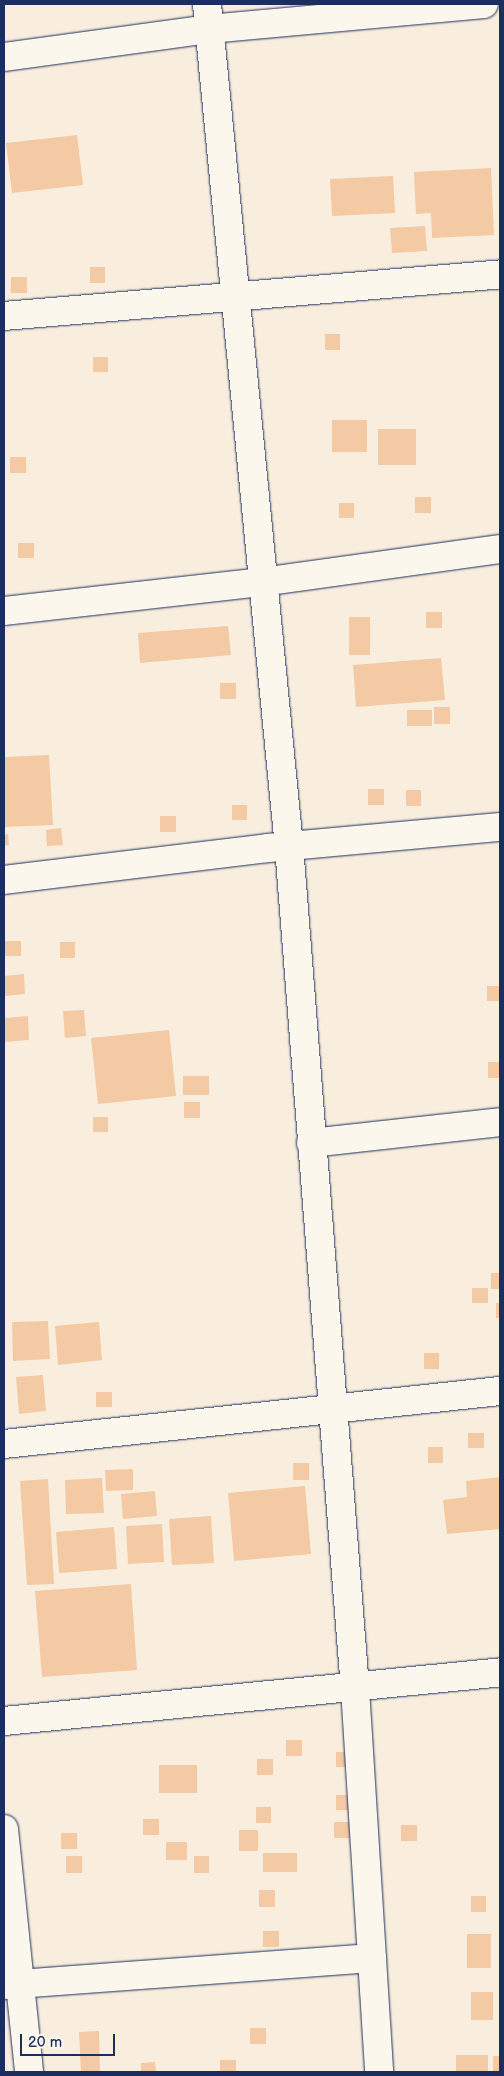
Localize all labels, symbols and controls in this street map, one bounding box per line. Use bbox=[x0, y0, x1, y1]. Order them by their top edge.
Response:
scale bar bbox=[22, 2024, 118, 2056]
text: 20 m bbox=[28, 2033, 62, 2052]

